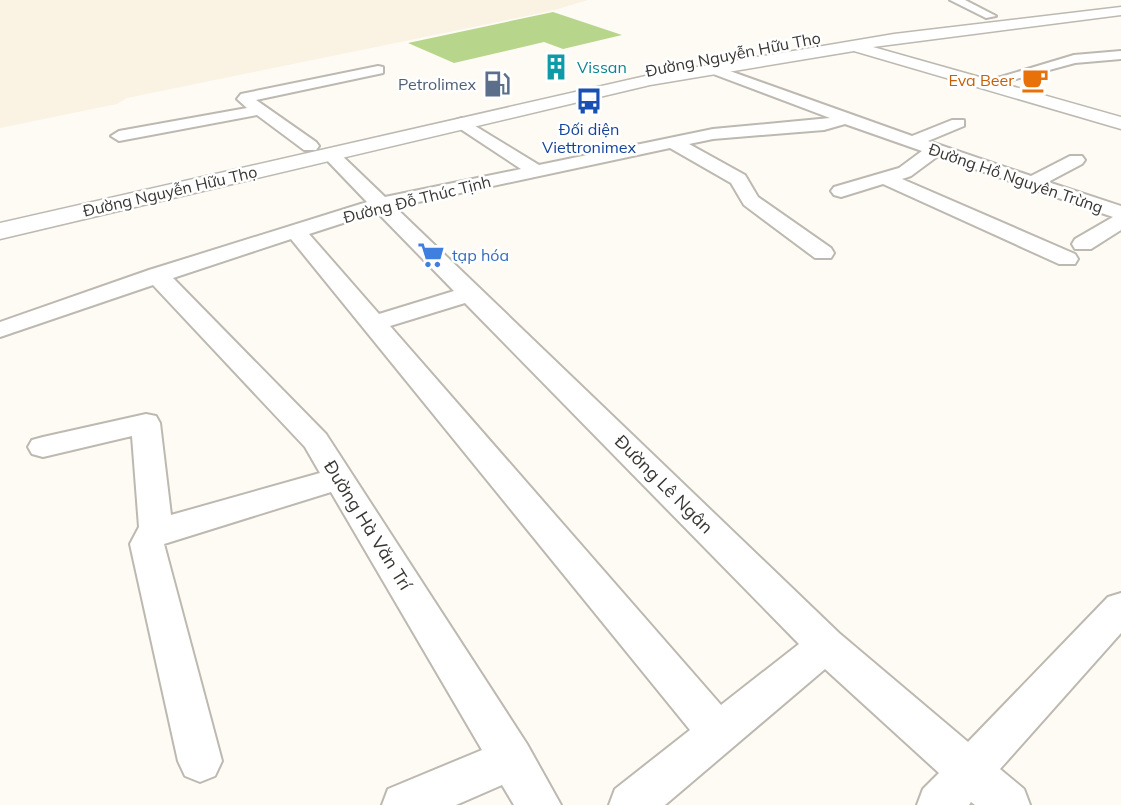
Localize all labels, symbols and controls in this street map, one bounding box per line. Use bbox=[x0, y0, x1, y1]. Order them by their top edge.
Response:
street label: Đường Nguyễn Hữu Thọ bbox=[644, 27, 822, 81]
building icon: Vissan bbox=[541, 52, 571, 82]
place label: Vissan bbox=[577, 57, 627, 77]
cafe icon: Eva Beer bbox=[1020, 65, 1050, 95]
fuel station icon: Petrolimex bbox=[482, 69, 512, 99]
place label: Eva Beer bbox=[949, 70, 1014, 90]
place label: Petrolimex bbox=[398, 74, 476, 94]
bus stop icon: Đối diện Viettronimex bbox=[574, 86, 604, 116]
place label: Đối diện Viettronimex bbox=[542, 119, 636, 157]
street label: Đường Hồ Nguyên Trừng bbox=[926, 139, 1106, 217]
street label: Đường Nguyễn Hữu Thọ bbox=[81, 161, 259, 221]
street label: Đường Đỗ Thúc Tịnh bbox=[341, 171, 493, 227]
supermarket icon: tạp hóa bbox=[416, 240, 446, 270]
place label: tạp hóa bbox=[452, 245, 509, 265]
street label: Đường Lê Ngân bbox=[610, 430, 718, 538]
street label: Đường Hà Văn Trí bbox=[319, 456, 418, 595]

